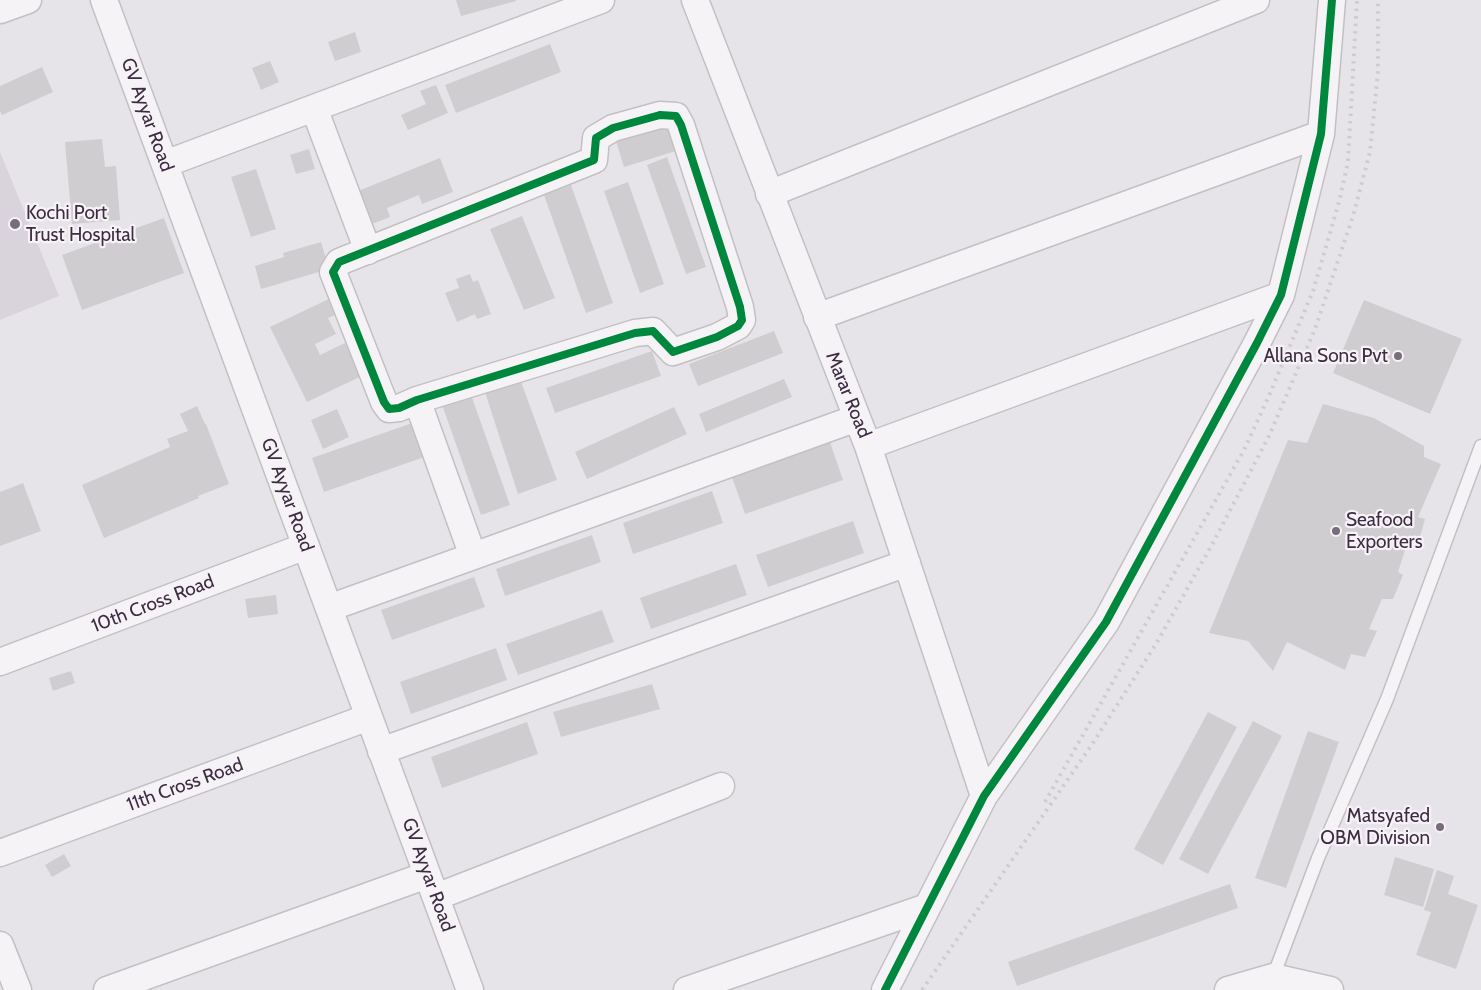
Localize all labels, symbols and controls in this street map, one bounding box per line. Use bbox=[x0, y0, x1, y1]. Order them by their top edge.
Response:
street label: GV Ayyar Road bbox=[116, 55, 178, 175]
place label: Kochi Port Trust Hospital bbox=[26, 202, 135, 246]
marker: Kochi Port Trust Hospital bbox=[8, 217, 22, 231]
place label: Allana Sons Pvt bbox=[1263, 345, 1388, 367]
street label: Marar Road bbox=[820, 349, 876, 441]
marker: Allana Sons Pvt bbox=[1392, 350, 1404, 362]
street label: GV Ayyar Road bbox=[256, 435, 318, 555]
place label: Seafood Exporters bbox=[1346, 509, 1422, 553]
marker: Seafood Exporters bbox=[1330, 525, 1342, 537]
street label: 10th Cross Road bbox=[88, 570, 218, 638]
street label: 11th Cross Road bbox=[124, 753, 246, 817]
place label: Matsyafed OBM Division bbox=[1320, 805, 1430, 849]
street label: GV Ayyar Road bbox=[397, 815, 459, 935]
marker: Matsyafed OBM Division bbox=[1434, 821, 1446, 833]

